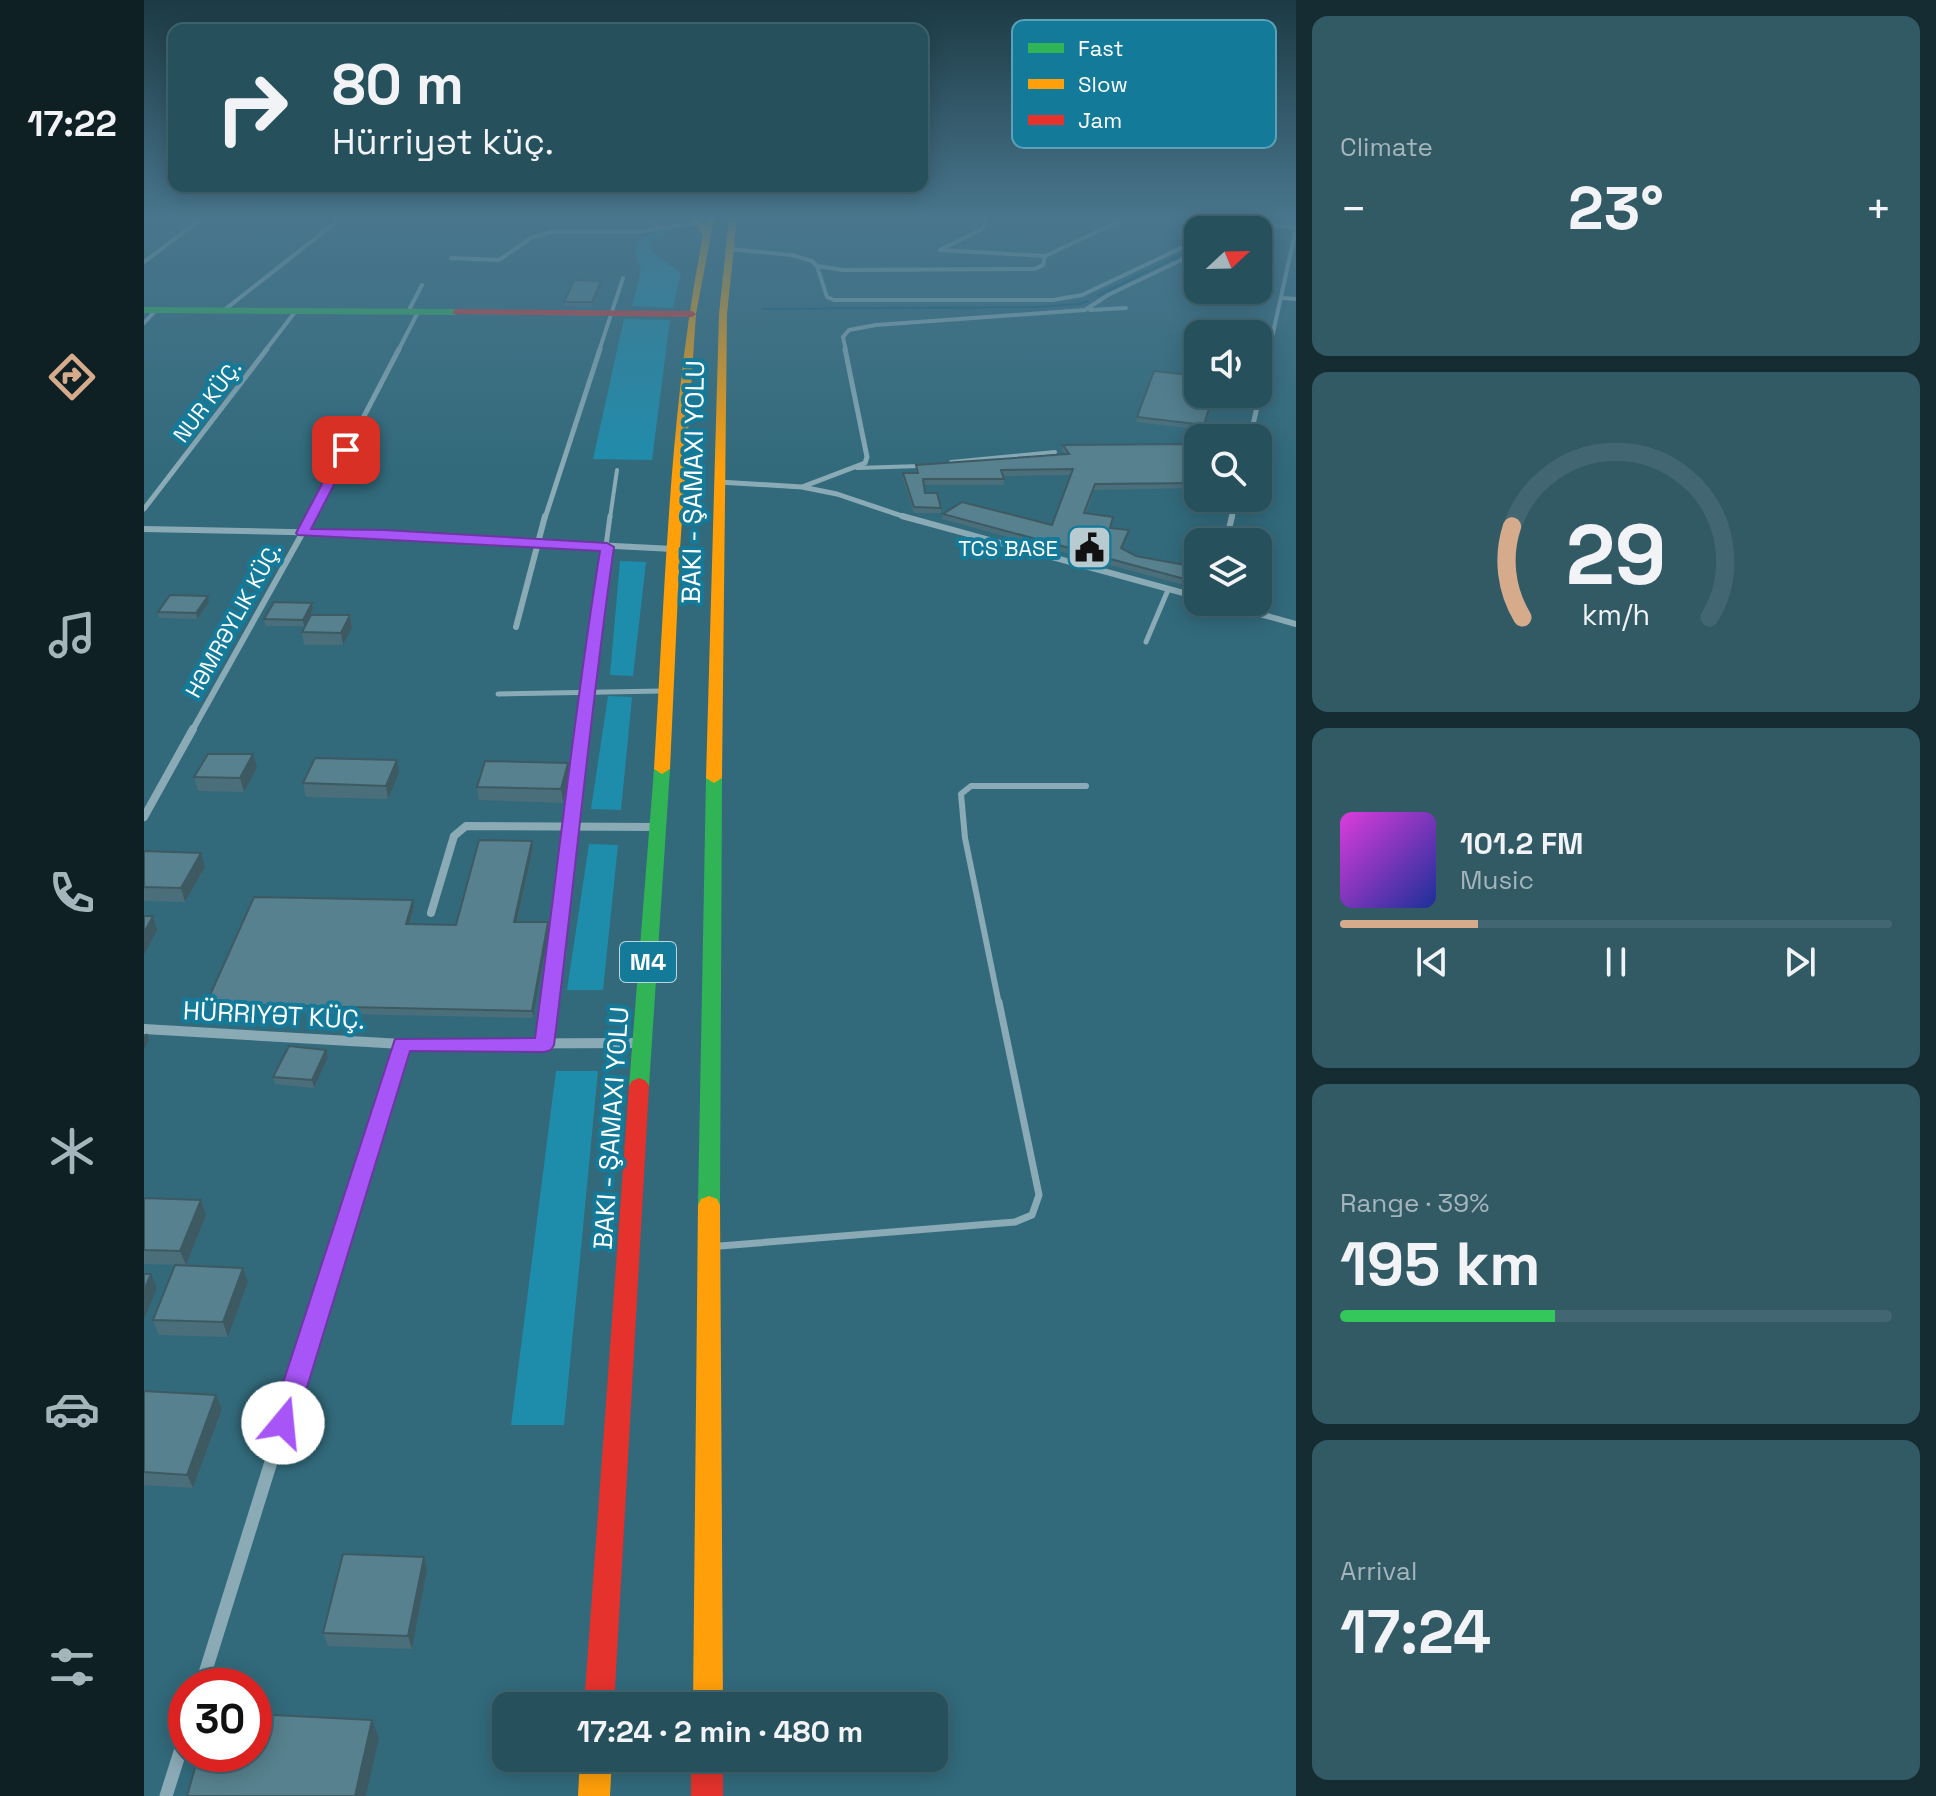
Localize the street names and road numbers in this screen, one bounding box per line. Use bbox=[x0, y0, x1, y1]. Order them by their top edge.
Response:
street label: NUR KÜÇ. bbox=[167, 354, 247, 448]
street label: BAKI - ŞAMAXI YOLU bbox=[674, 360, 712, 604]
street label: HƏMRƏYLIK KÜÇ. bbox=[179, 538, 287, 702]
road number: M4 bbox=[620, 942, 676, 982]
street label: HÜRRIYƏT KÜÇ. bbox=[182, 993, 366, 1037]
street label: BAKI - ŞAMAXI YOLU bbox=[586, 1005, 636, 1251]

